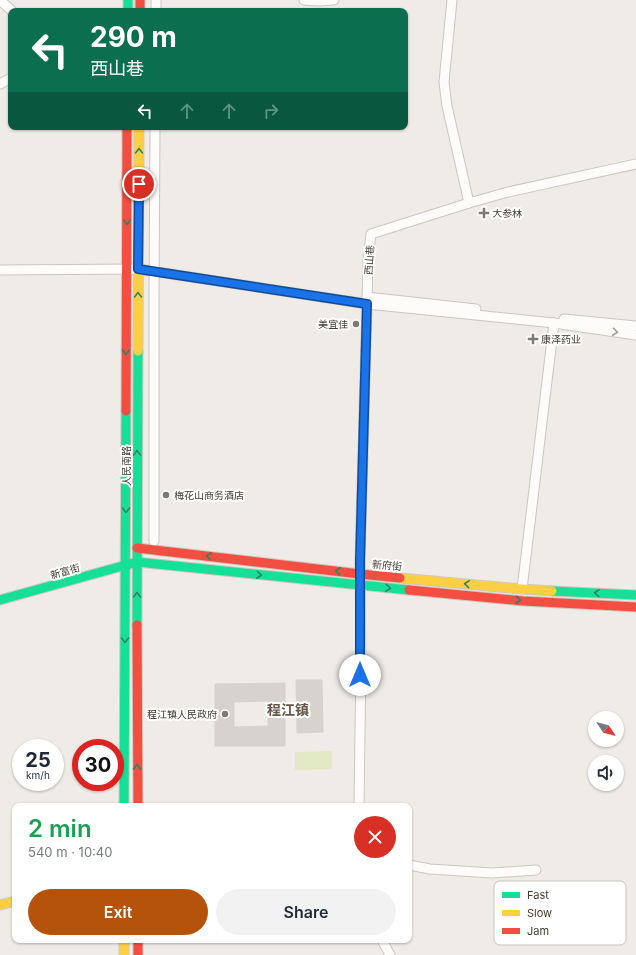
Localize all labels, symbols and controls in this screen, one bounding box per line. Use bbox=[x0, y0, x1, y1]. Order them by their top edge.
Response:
text: 290 m bbox=[90, 20, 177, 54]
icon: left bbox=[24, 24, 76, 76]
text: 西山巷 bbox=[90, 58, 144, 79]
icon: left bbox=[134, 100, 156, 122]
icon: ahead bbox=[176, 100, 198, 122]
icon: ahead bbox=[218, 100, 240, 122]
icon: right bbox=[260, 100, 282, 122]
one-way arrow bbox=[135, 148, 143, 154]
pin bbox=[122, 167, 156, 201]
icon: arrive bbox=[128, 173, 150, 195]
place label: 大参林 bbox=[492, 207, 522, 219]
marker: 大参林 bbox=[479, 208, 489, 218]
one-way arrow bbox=[123, 219, 131, 225]
street label: 西山巷 bbox=[362, 245, 376, 275]
one-way arrow bbox=[134, 292, 142, 298]
place label: 美宜佳 bbox=[318, 318, 348, 330]
marker: 美宜佳 bbox=[351, 319, 361, 329]
one-way arrow bbox=[612, 327, 618, 336]
place label: 康泽药业 bbox=[541, 333, 581, 345]
marker: 康泽药业 bbox=[528, 334, 538, 344]
one-way arrow bbox=[122, 349, 130, 355]
street label: 人民南路 bbox=[120, 446, 132, 486]
one-way arrow bbox=[133, 450, 141, 456]
place label: 梅花山商务酒店 bbox=[174, 489, 244, 501]
marker: 梅花山商务酒店 bbox=[161, 490, 171, 500]
one-way arrow bbox=[122, 507, 130, 513]
one-way arrow bbox=[206, 552, 212, 561]
street label: 新府街 bbox=[372, 558, 402, 572]
street label: 新富街 bbox=[49, 561, 81, 581]
one-way arrow bbox=[335, 567, 341, 576]
one-way arrow bbox=[256, 570, 262, 579]
one-way arrow bbox=[464, 579, 470, 588]
one-way arrow bbox=[385, 583, 391, 592]
one-way arrow bbox=[594, 589, 600, 597]
one-way arrow bbox=[133, 592, 141, 598]
one-way arrow bbox=[515, 595, 521, 604]
one-way arrow bbox=[121, 637, 129, 643]
position arrow bbox=[339, 654, 381, 696]
district label: 程江镇 bbox=[267, 701, 309, 718]
place label: 程江镇人民政府 bbox=[147, 708, 217, 720]
marker: 程江镇人民政府 bbox=[220, 709, 230, 719]
north arrow bbox=[588, 711, 624, 747]
map controls bbox=[588, 711, 624, 791]
speed limit sign: 30 bbox=[72, 739, 124, 791]
text: 25 bbox=[25, 748, 51, 772]
button: sound bbox=[588, 755, 624, 791]
one-way arrow bbox=[133, 764, 141, 770]
text: km/h bbox=[26, 769, 50, 781]
text: 2 min bbox=[28, 814, 92, 843]
button: close bbox=[354, 816, 396, 858]
text: 540 m · 10:40 bbox=[28, 844, 112, 860]
legend bbox=[494, 881, 626, 945]
text: Fast bbox=[527, 888, 549, 902]
button: Exit bbox=[28, 889, 208, 935]
button: Share bbox=[216, 889, 396, 935]
text: Slow bbox=[527, 906, 552, 920]
text: Jam bbox=[527, 924, 549, 938]

